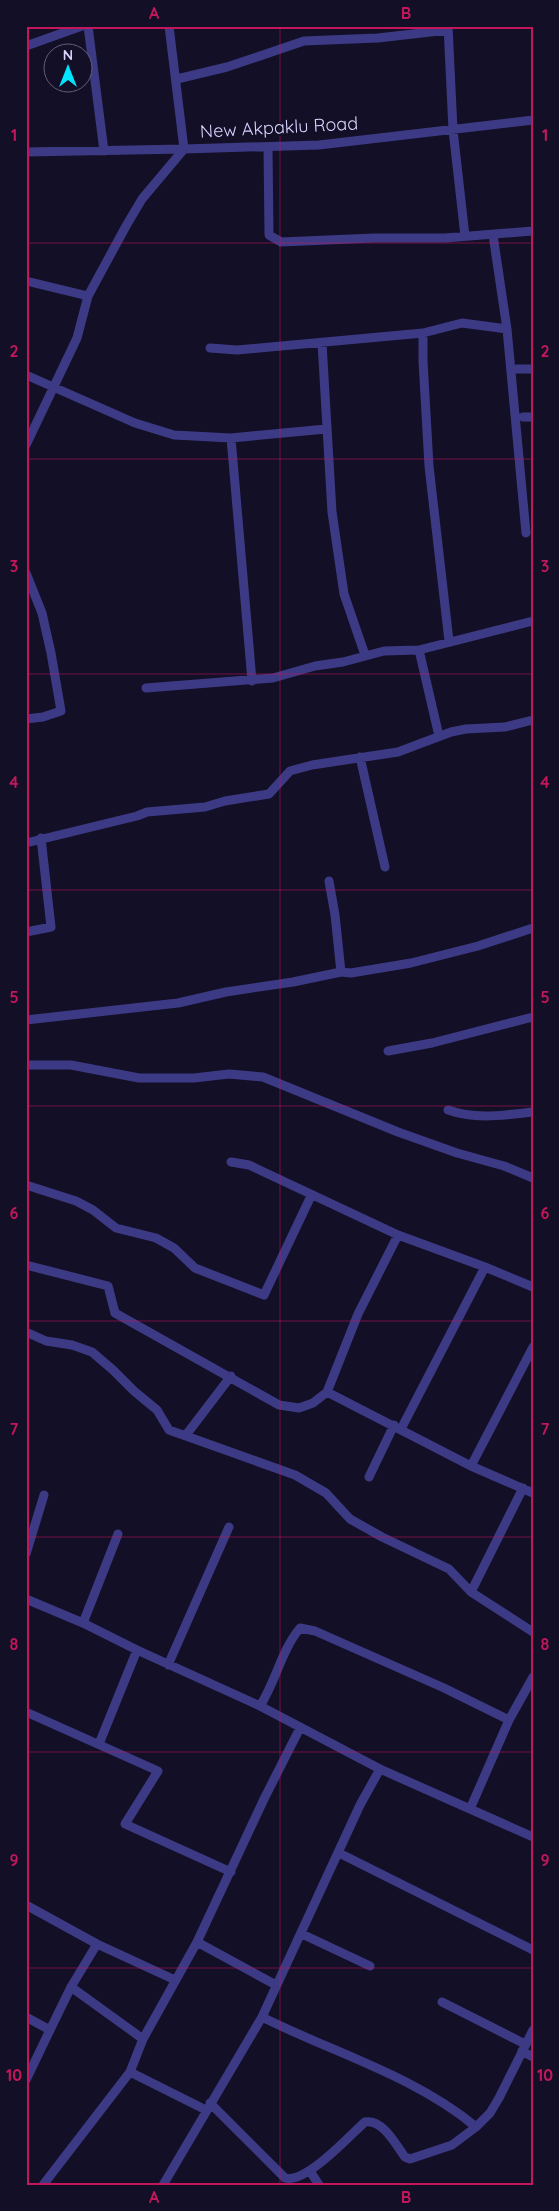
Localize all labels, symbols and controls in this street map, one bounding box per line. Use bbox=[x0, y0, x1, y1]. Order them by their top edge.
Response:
text: A bbox=[149, 3, 160, 23]
text: B bbox=[401, 3, 411, 23]
north arrow bbox=[42, 42, 92, 92]
text: N bbox=[63, 46, 73, 64]
street label: New Akpaklu Road bbox=[199, 111, 359, 143]
text: 1 bbox=[11, 125, 17, 145]
text: 1 bbox=[542, 125, 548, 145]
text: 2 bbox=[9, 341, 19, 361]
text: 2 bbox=[540, 341, 550, 361]
text: 3 bbox=[10, 556, 18, 576]
text: 3 bbox=[541, 556, 549, 576]
text: 4 bbox=[9, 772, 19, 792]
text: 4 bbox=[540, 772, 550, 792]
text: 5 bbox=[9, 987, 19, 1007]
text: 5 bbox=[540, 987, 550, 1007]
text: 6 bbox=[10, 1203, 19, 1223]
text: 6 bbox=[541, 1203, 550, 1223]
text: 7 bbox=[10, 1419, 19, 1439]
text: 7 bbox=[541, 1419, 550, 1439]
text: 8 bbox=[10, 1634, 19, 1654]
text: 8 bbox=[541, 1634, 550, 1654]
text: 9 bbox=[9, 1850, 19, 1870]
text: 9 bbox=[540, 1850, 550, 1870]
text: 10 bbox=[6, 2065, 22, 2085]
text: 10 bbox=[537, 2065, 553, 2085]
text: A bbox=[149, 2187, 160, 2207]
text: B bbox=[401, 2187, 411, 2207]

